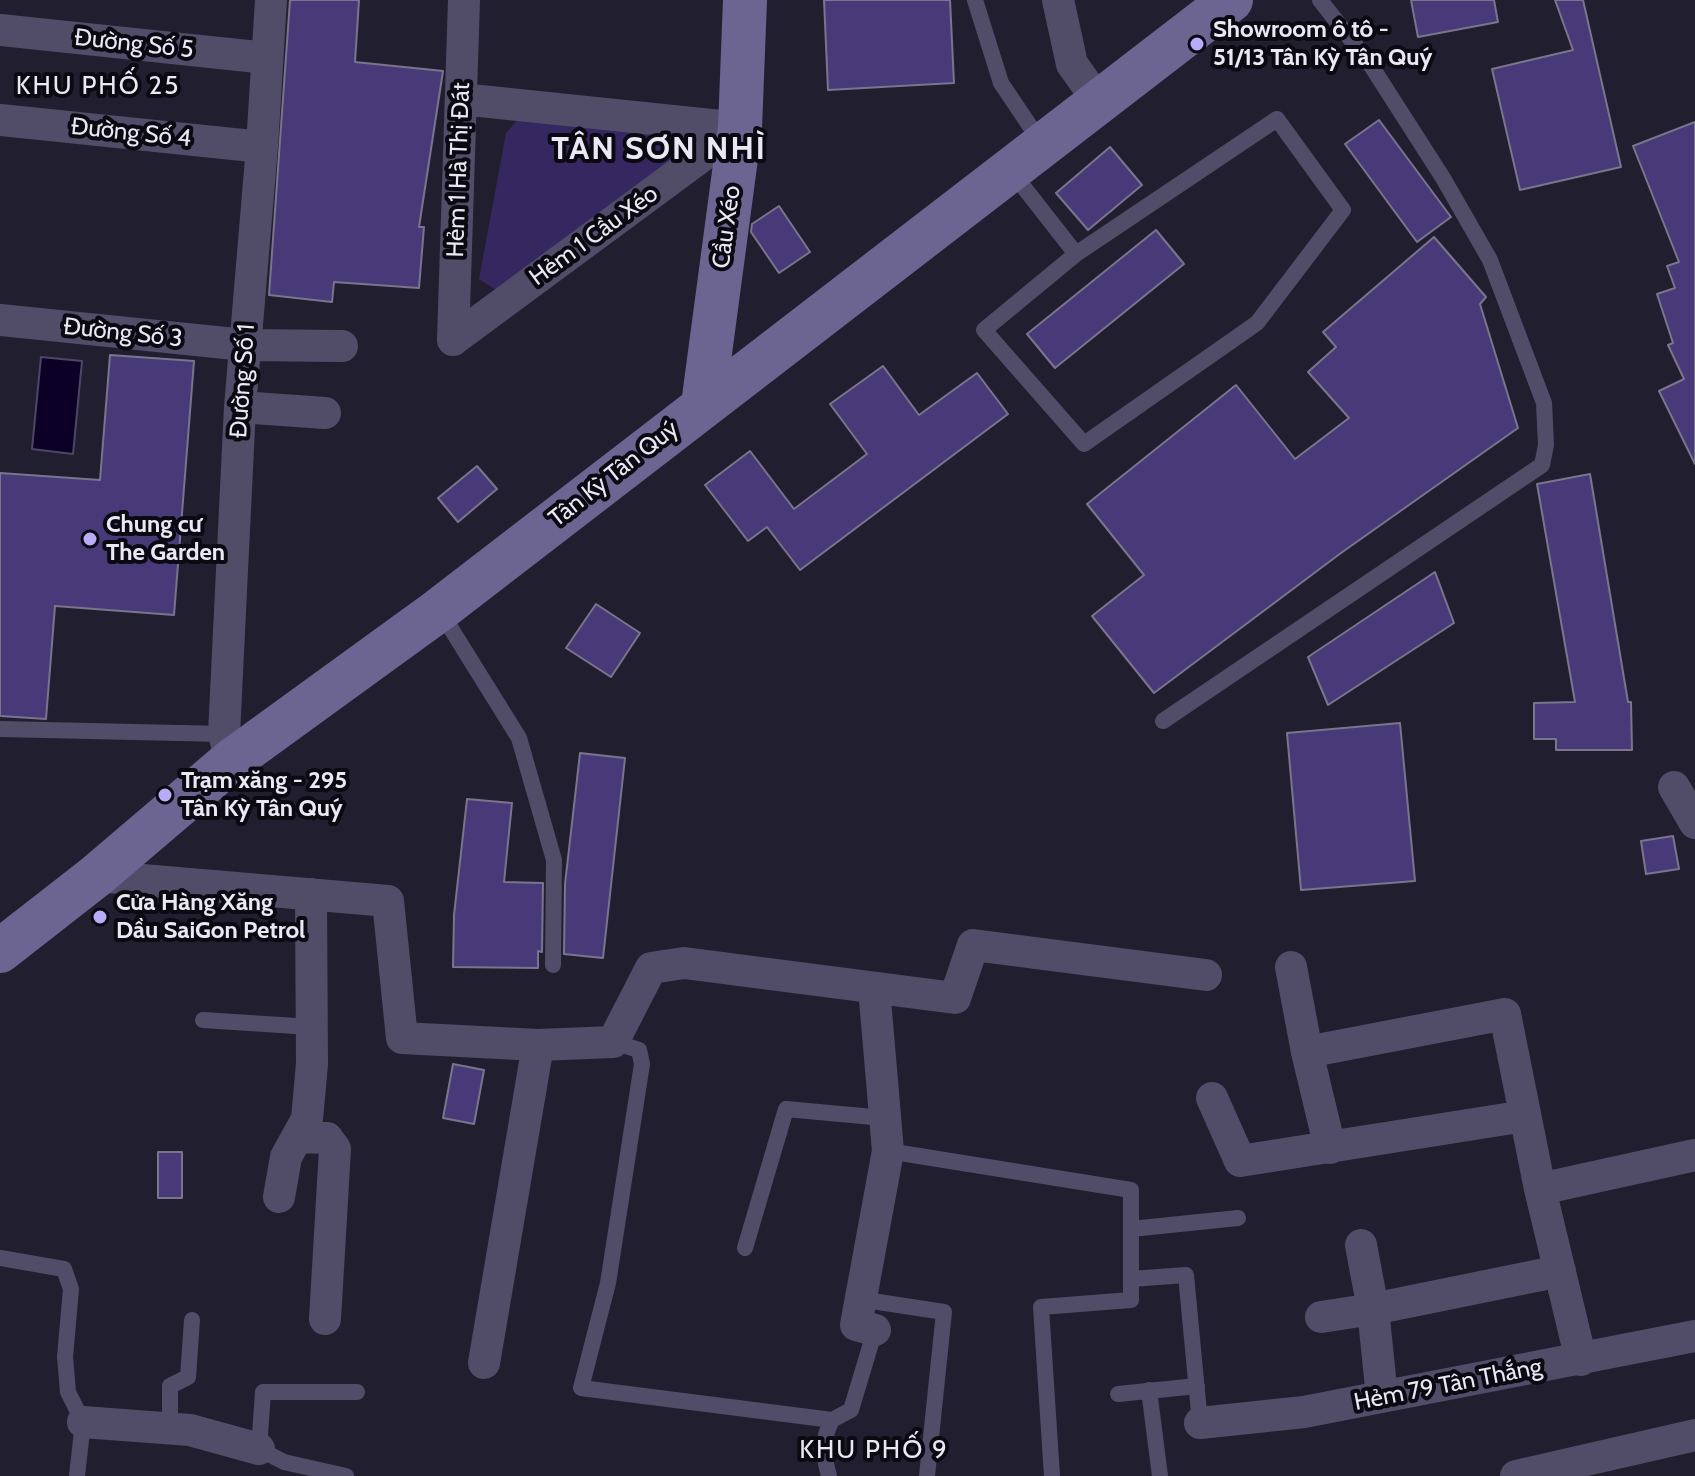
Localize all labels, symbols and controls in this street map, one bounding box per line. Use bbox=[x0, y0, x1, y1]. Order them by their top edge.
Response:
place label: Showroom ô tô - 51/13 Tân Kỳ Tân Quý bbox=[1213, 16, 1432, 72]
street label: Đường Số 5 bbox=[73, 23, 195, 65]
marker: Showroom ô tô - 51/13 Tân Kỳ Tân Quý bbox=[1188, 35, 1206, 53]
district label: KHU PHỐ 25 bbox=[16, 70, 180, 102]
street label: Hẻm 1 Hà Thị Đát bbox=[442, 82, 476, 258]
street label: Đường Số 4 bbox=[70, 112, 192, 154]
district label: TÂN SƠN NHÌ bbox=[551, 131, 767, 169]
street label: Hẻm 1 Cầu Xéo bbox=[524, 180, 664, 292]
street label: Cầu Xéo bbox=[707, 184, 747, 270]
street label: Đường Số 3 bbox=[62, 312, 184, 354]
street label: Đường Số 1 bbox=[225, 323, 261, 439]
street label: Tân Kỳ Tân Quý bbox=[544, 415, 684, 533]
place label: Chung cư The Garden bbox=[106, 511, 225, 567]
marker: Chung cư The Garden bbox=[81, 530, 99, 548]
place label: Trạm xăng - 295 Tân Kỳ Tân Quý bbox=[181, 767, 347, 823]
marker: Trạm xăng - 295 Tân Kỳ Tân Quý bbox=[156, 786, 174, 804]
place label: Cửa Hàng Xăng Dầu SaiGon Petrol bbox=[116, 889, 305, 945]
marker: Cửa Hàng Xăng Dầu SaiGon Petrol bbox=[91, 908, 109, 926]
street label: Hẻm 79 Tân Thắng bbox=[1352, 1353, 1544, 1417]
district label: KHU PHỐ 9 bbox=[799, 1434, 949, 1466]

